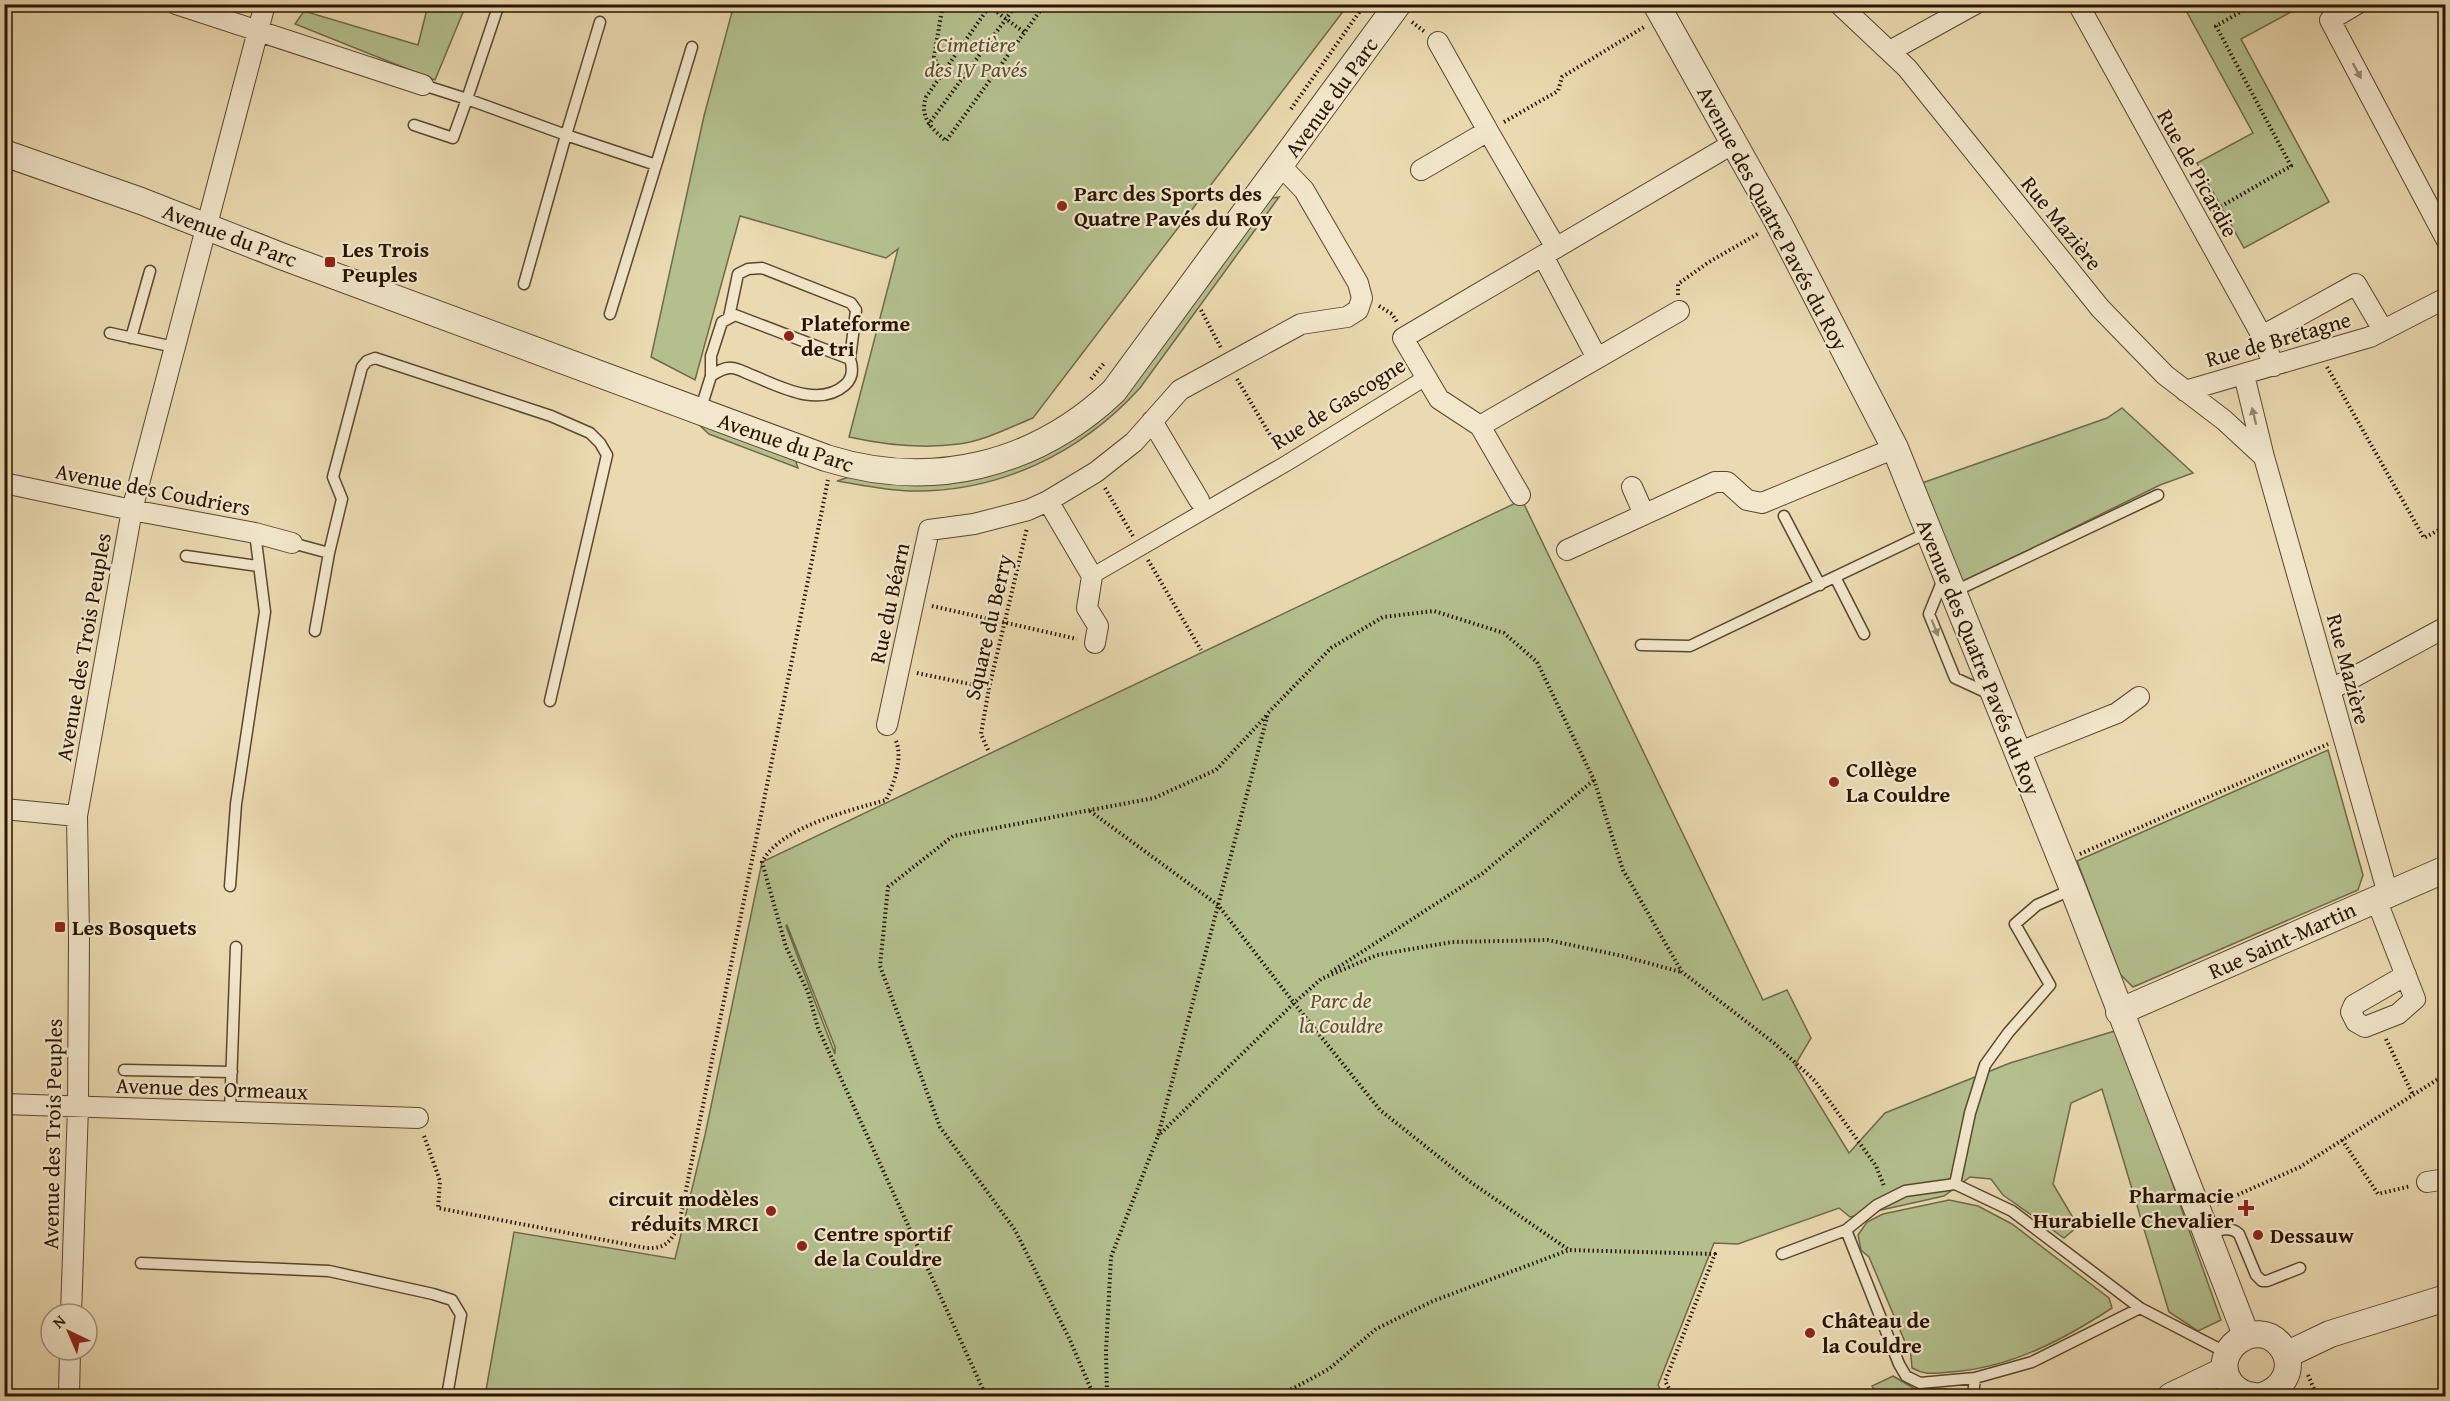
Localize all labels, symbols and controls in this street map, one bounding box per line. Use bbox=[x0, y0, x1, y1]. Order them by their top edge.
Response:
park label: Cimetière des IV Pavés bbox=[924, 28, 1028, 85]
street label: Avenue du Parc bbox=[1276, 30, 1386, 164]
one-way arrow bbox=[2352, 63, 2362, 80]
street label: Avenue des Quatre Pavés du Roy bbox=[1690, 80, 1857, 356]
street label: Rue de Picardie bbox=[2150, 103, 2246, 243]
street label: Rue Mazière bbox=[2014, 169, 2110, 277]
place label: Parc des Sports des Quatre Pavés du Roy bbox=[1074, 177, 1273, 234]
street label: Avenue du Parc bbox=[158, 195, 302, 275]
marker: Parc des Sports des Quatre Pavés du Roy bbox=[1055, 199, 1069, 213]
place label: Les Trois Peuples bbox=[342, 233, 429, 290]
marker: Les Trois Peuples bbox=[323, 255, 337, 269]
street label: Rue de Bretagne bbox=[2202, 303, 2354, 375]
place label: Plateforme de tri bbox=[801, 307, 910, 364]
marker: Plateforme de tri bbox=[782, 329, 796, 343]
street label: Rue de Gascogne bbox=[1264, 349, 1412, 457]
street label: Avenue du Parc bbox=[714, 404, 858, 480]
one-way arrow bbox=[2248, 407, 2258, 425]
street label: Avenue des Coudriers bbox=[53, 454, 253, 524]
street label: Avenue des Quatre Pavés du Roy bbox=[1909, 514, 2049, 800]
street label: Avenue des Trois Peuples bbox=[47, 530, 119, 764]
street label: Rue du Béarn bbox=[861, 539, 918, 666]
street label: Square du Berry bbox=[956, 551, 1020, 703]
street label: Rue Mazière bbox=[2319, 610, 2379, 728]
one-way arrow bbox=[1931, 619, 1940, 637]
place label: Collège La Couldre bbox=[1846, 753, 1951, 810]
marker: Collège La Couldre bbox=[1827, 775, 1841, 789]
street label: Rue Saint-Martin bbox=[2203, 893, 2362, 987]
place label: Les Bosquets bbox=[72, 911, 197, 943]
marker: Les Bosquets bbox=[53, 920, 67, 934]
park label: Parc de la Couldre bbox=[1299, 984, 1383, 1041]
street label: Avenue des Trois Peuples bbox=[34, 1018, 70, 1250]
street label: Avenue des Ormeaux bbox=[115, 1069, 309, 1107]
place label: Pharmacie Hurabielle Chevalier bbox=[2033, 1179, 2234, 1236]
place label: circuit modèles réduits MRCI bbox=[608, 1182, 759, 1239]
marker: Pharmacie Hurabielle Chevalier bbox=[2239, 1201, 2253, 1215]
marker: circuit modèles réduits MRCI bbox=[764, 1204, 778, 1218]
place label: Centre sportif de la Couldre bbox=[814, 1217, 953, 1274]
place label: Dessauw bbox=[2270, 1219, 2354, 1251]
marker: Dessauw bbox=[2251, 1228, 2265, 1242]
marker: Centre sportif de la Couldre bbox=[795, 1239, 809, 1253]
north arrow bbox=[39, 1302, 99, 1362]
place label: Château de la Couldre bbox=[1822, 1304, 1930, 1361]
text: N bbox=[46, 1309, 71, 1334]
marker: Château de la Couldre bbox=[1803, 1326, 1817, 1340]

